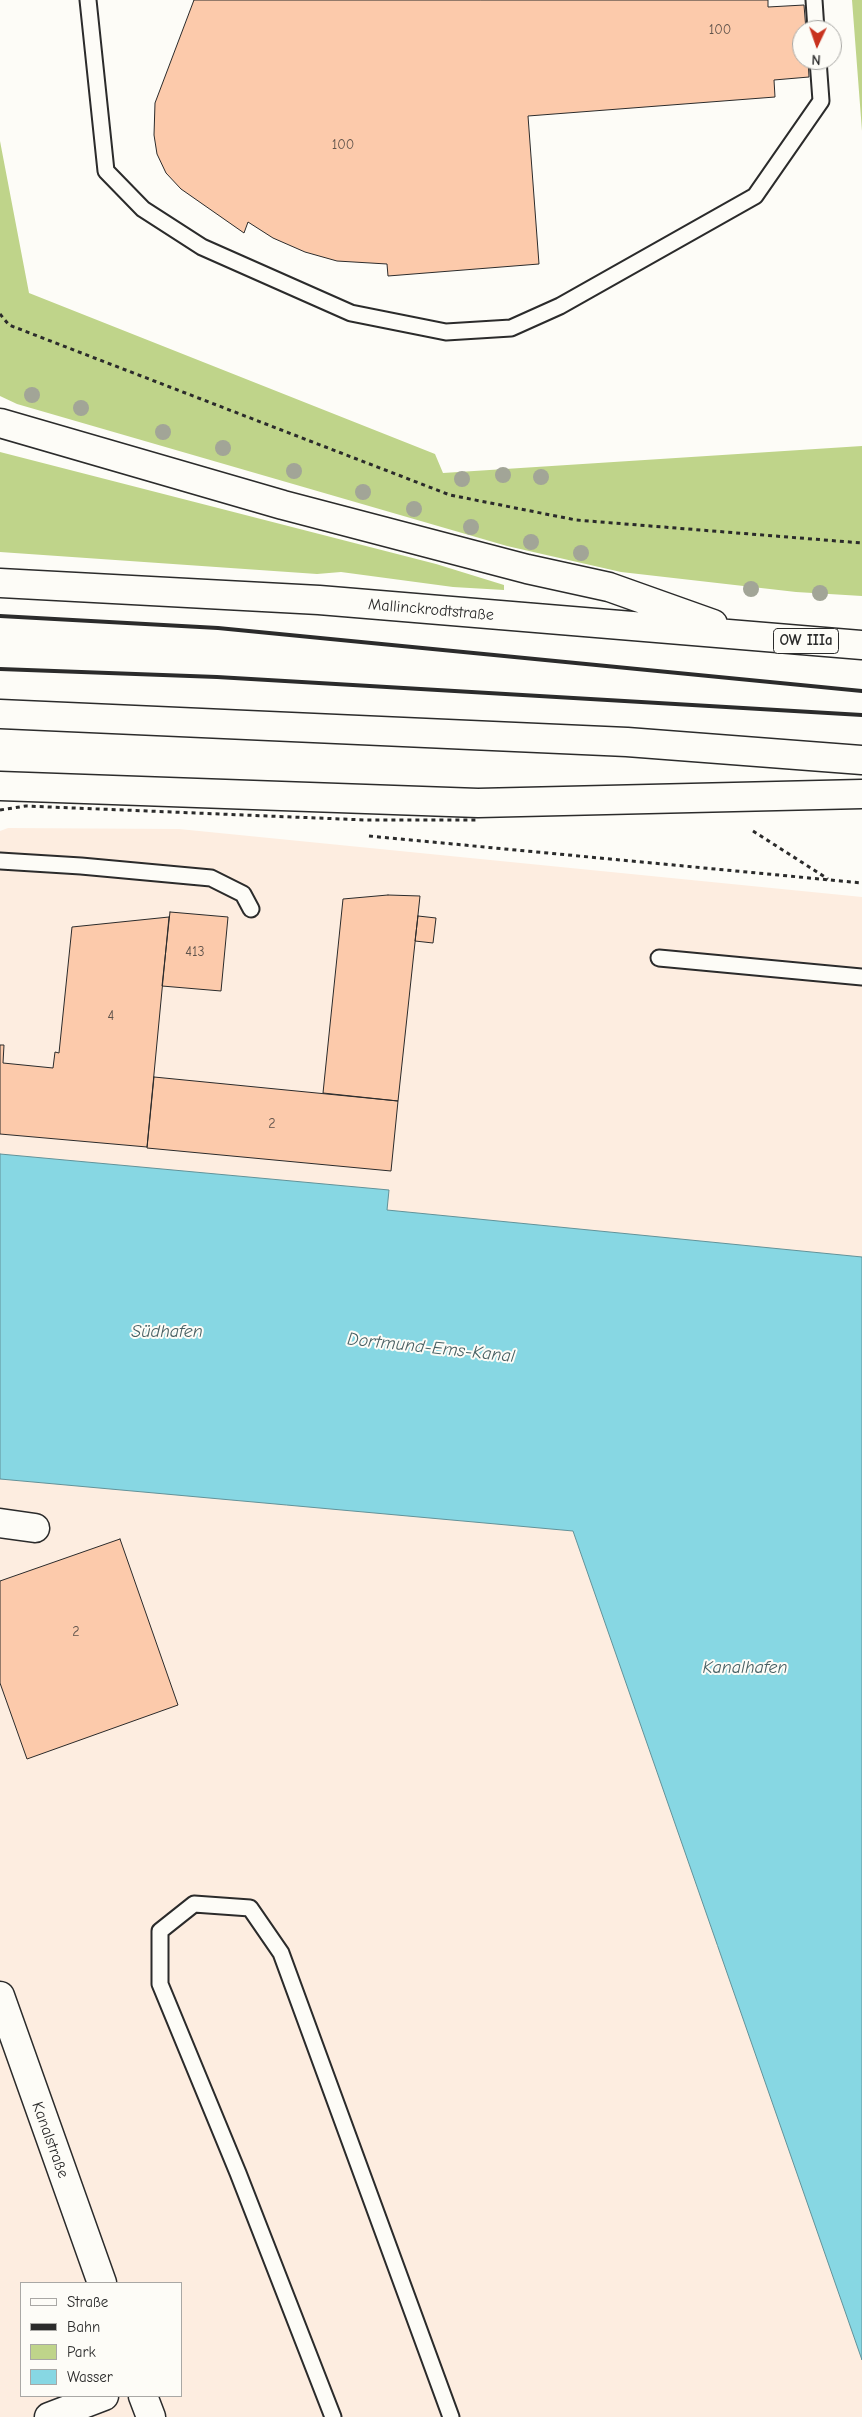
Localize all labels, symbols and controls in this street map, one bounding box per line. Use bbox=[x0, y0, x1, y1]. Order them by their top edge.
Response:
north arrow bbox=[792, 20, 842, 70]
house number: 100 bbox=[709, 22, 731, 38]
text: N bbox=[811, 51, 821, 68]
house number: 100 bbox=[332, 137, 354, 153]
street label: Mallinckrodtstraße bbox=[367, 595, 495, 625]
road number: OW IIIa bbox=[774, 628, 838, 654]
house number: 413 bbox=[185, 944, 205, 960]
house number: 4 bbox=[108, 1008, 114, 1024]
house number: 2 bbox=[268, 1116, 276, 1132]
water label: Südhafen bbox=[131, 1321, 203, 1343]
water label: Dortmund-Ems-Kanal bbox=[346, 1328, 516, 1368]
house number: 2 bbox=[72, 1624, 80, 1640]
water label: Kanalhafen bbox=[702, 1657, 788, 1679]
street label: Kanalstraße bbox=[27, 2099, 73, 2181]
legend bbox=[20, 2282, 182, 2397]
text: Straße bbox=[67, 2293, 108, 2311]
text: Bahn bbox=[67, 2318, 100, 2336]
text: Park bbox=[67, 2343, 96, 2361]
text: Wasser bbox=[67, 2368, 113, 2386]

